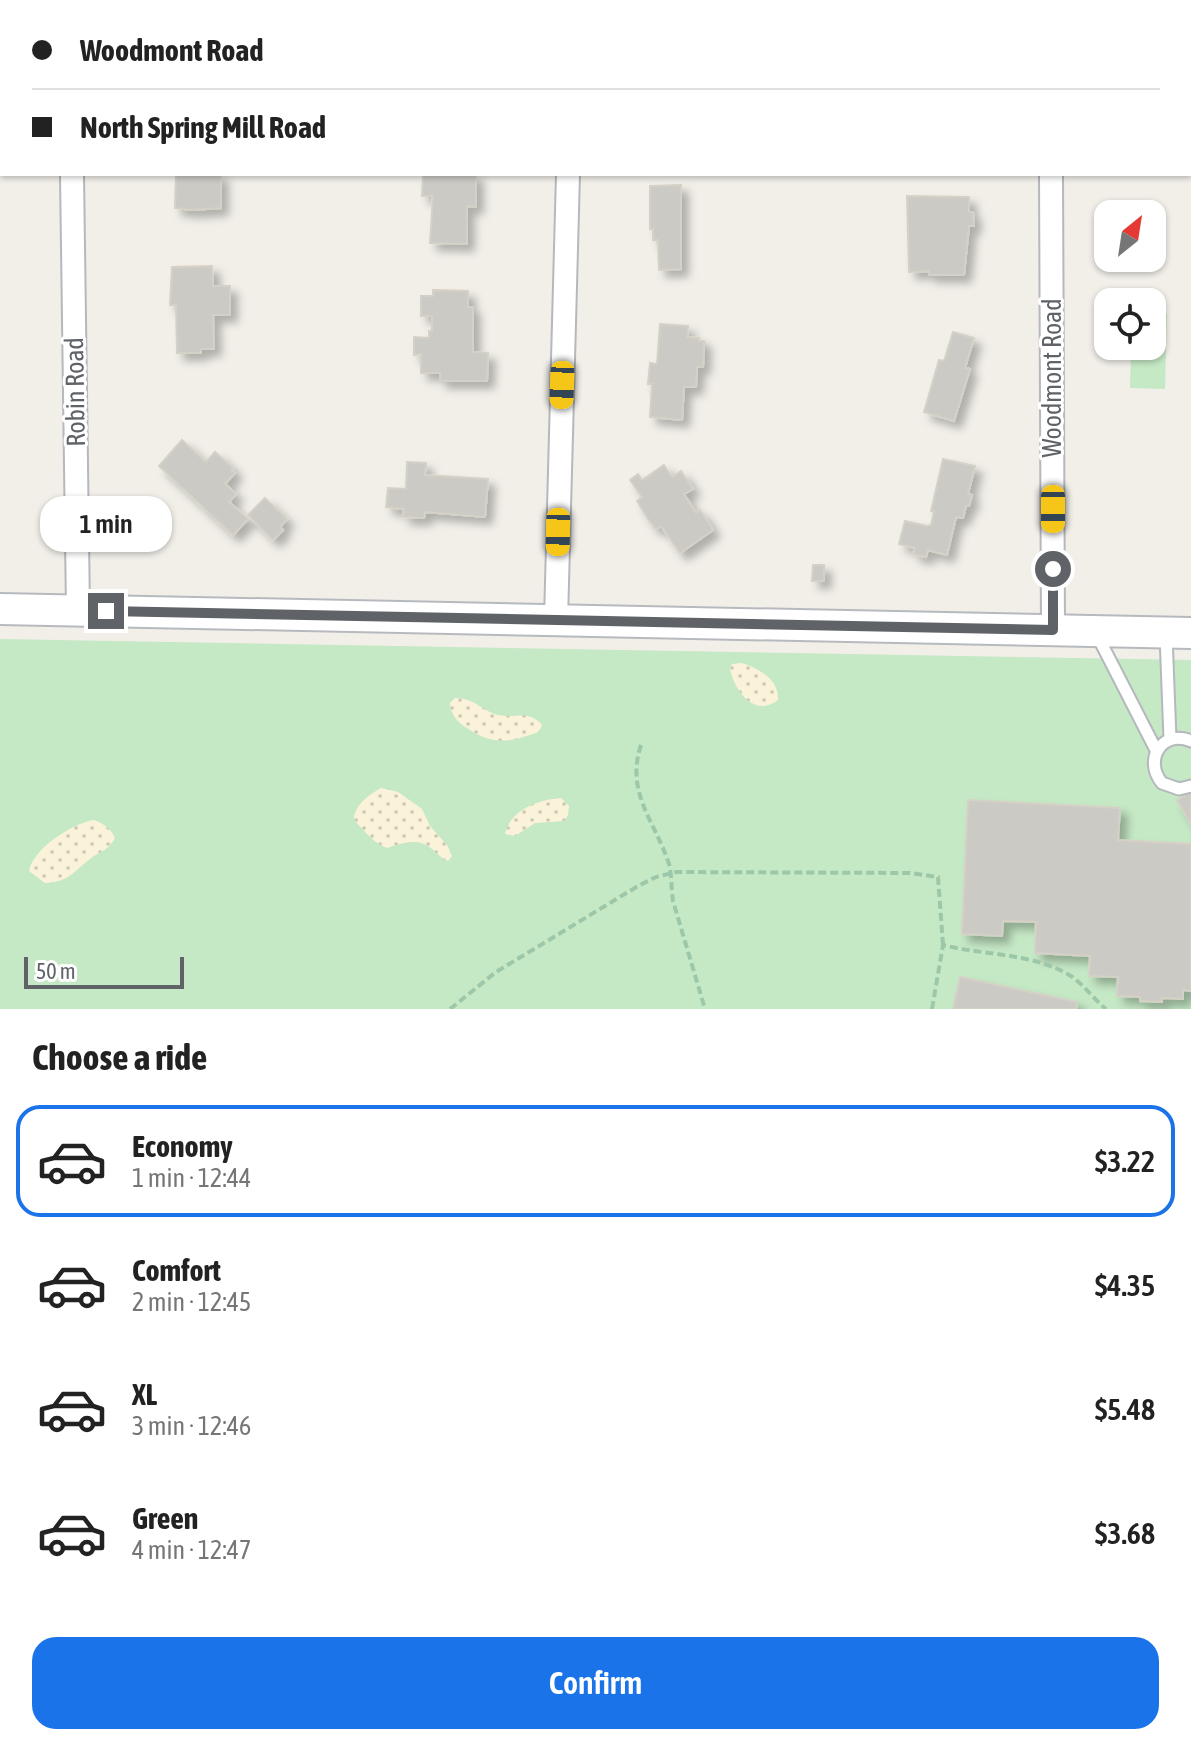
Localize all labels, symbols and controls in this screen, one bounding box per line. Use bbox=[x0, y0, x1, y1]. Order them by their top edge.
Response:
text: Woodmont Road bbox=[80, 33, 264, 67]
text: North Spring Mill Road bbox=[80, 110, 326, 144]
north arrow bbox=[1094, 200, 1166, 272]
map controls bbox=[1094, 200, 1166, 360]
button: locate bbox=[1094, 288, 1166, 360]
street label: Woodmont Road bbox=[1037, 298, 1067, 458]
street label: Robin Road bbox=[59, 337, 91, 447]
car bbox=[549, 361, 575, 409]
car bbox=[1041, 485, 1065, 533]
callout: 1 min bbox=[40, 495, 172, 551]
car bbox=[546, 508, 570, 556]
text: 1 min bbox=[79, 509, 133, 539]
route start bbox=[1035, 551, 1071, 587]
route end bbox=[88, 593, 124, 629]
scale bar bbox=[24, 953, 184, 989]
text: 50 m bbox=[36, 958, 76, 984]
text: Choose a ride bbox=[32, 1036, 207, 1078]
icon: car bbox=[36, 1125, 108, 1197]
text: Economy bbox=[132, 1129, 233, 1163]
text: $3.22 bbox=[1095, 1144, 1155, 1178]
text: 1 min · 12:44 bbox=[132, 1163, 251, 1193]
icon: car bbox=[36, 1249, 108, 1321]
text: Comfort bbox=[132, 1253, 221, 1287]
text: $4.35 bbox=[1095, 1268, 1155, 1302]
text: 2 min · 12:45 bbox=[132, 1287, 251, 1317]
icon: car bbox=[36, 1373, 108, 1445]
text: XL bbox=[132, 1377, 157, 1411]
text: $5.48 bbox=[1095, 1392, 1155, 1426]
text: 3 min · 12:46 bbox=[132, 1411, 251, 1441]
icon: car bbox=[36, 1497, 108, 1569]
text: Green bbox=[132, 1501, 198, 1535]
text: $3.68 bbox=[1095, 1516, 1155, 1550]
text: 4 min · 12:47 bbox=[132, 1535, 251, 1565]
button: Confirm bbox=[32, 1637, 1159, 1729]

